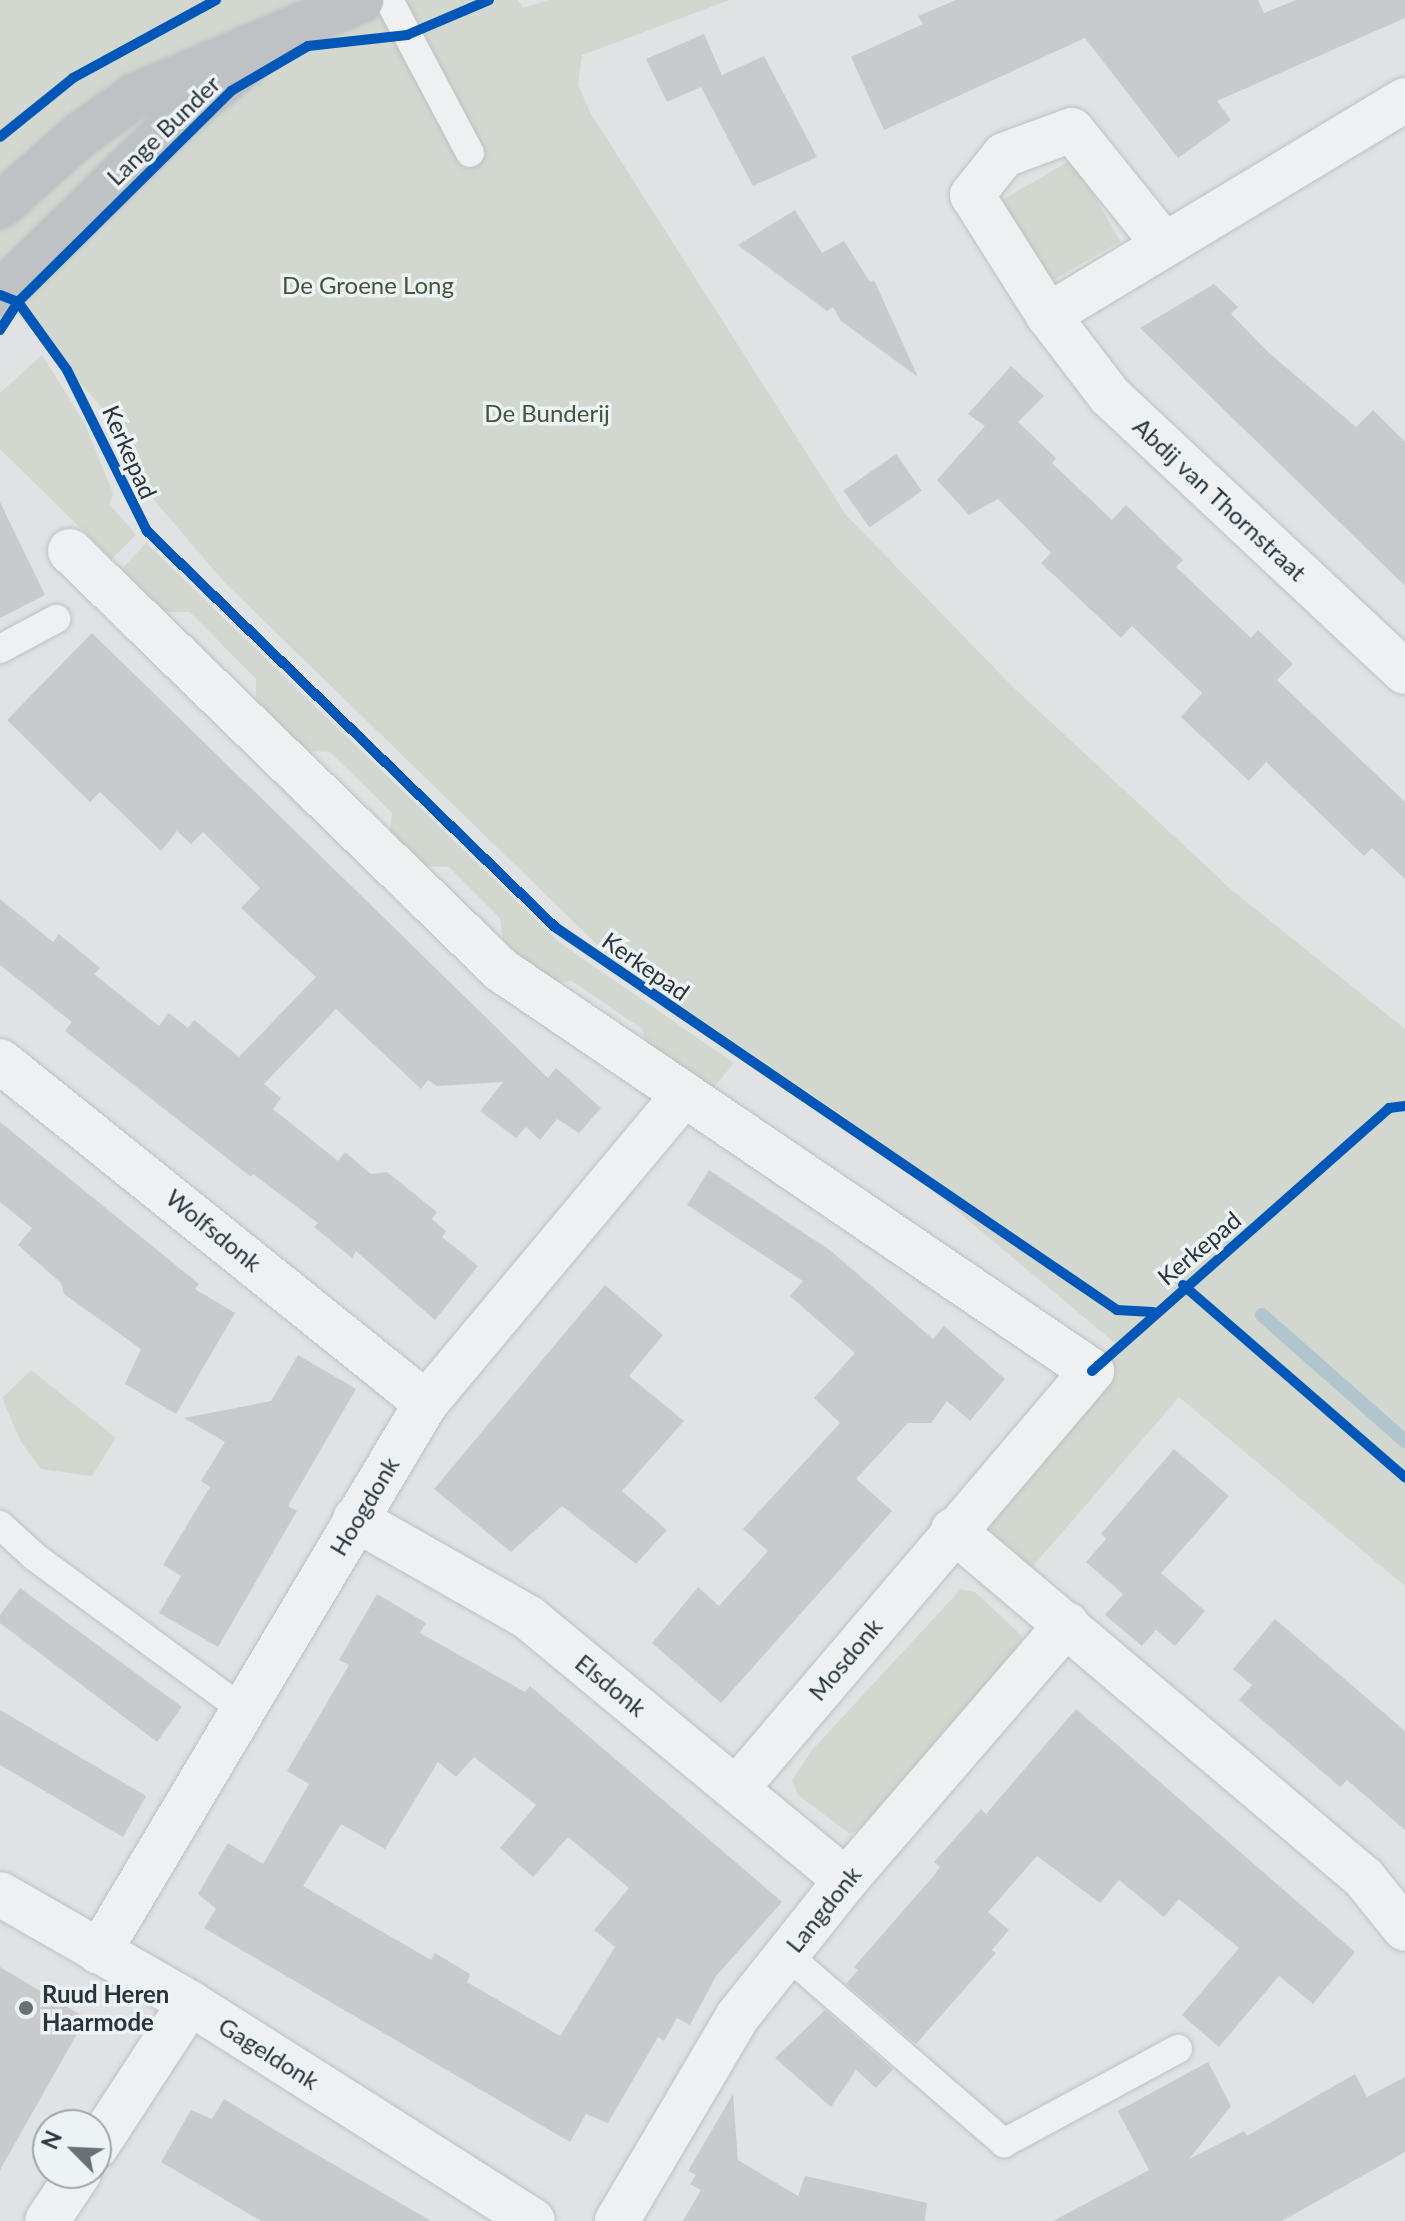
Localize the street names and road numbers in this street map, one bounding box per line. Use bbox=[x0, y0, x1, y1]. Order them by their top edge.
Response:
street label: Lange Bunder bbox=[101, 69, 225, 191]
street label: Kerkepad bbox=[97, 401, 163, 503]
street label: Abdij van Thornstraat bbox=[1127, 411, 1313, 587]
street label: Kerkepad bbox=[597, 926, 695, 1006]
street label: Wolfsdonk bbox=[161, 1183, 267, 1277]
street label: Kerkepad bbox=[1152, 1205, 1246, 1291]
street label: Hoogdonk bbox=[323, 1451, 405, 1561]
street label: Mosdonk bbox=[802, 1612, 888, 1706]
street label: Elsdonk bbox=[570, 1648, 652, 1722]
street label: Langdonk bbox=[780, 1860, 866, 1958]
street label: Gageldonk bbox=[214, 2011, 324, 2095]

